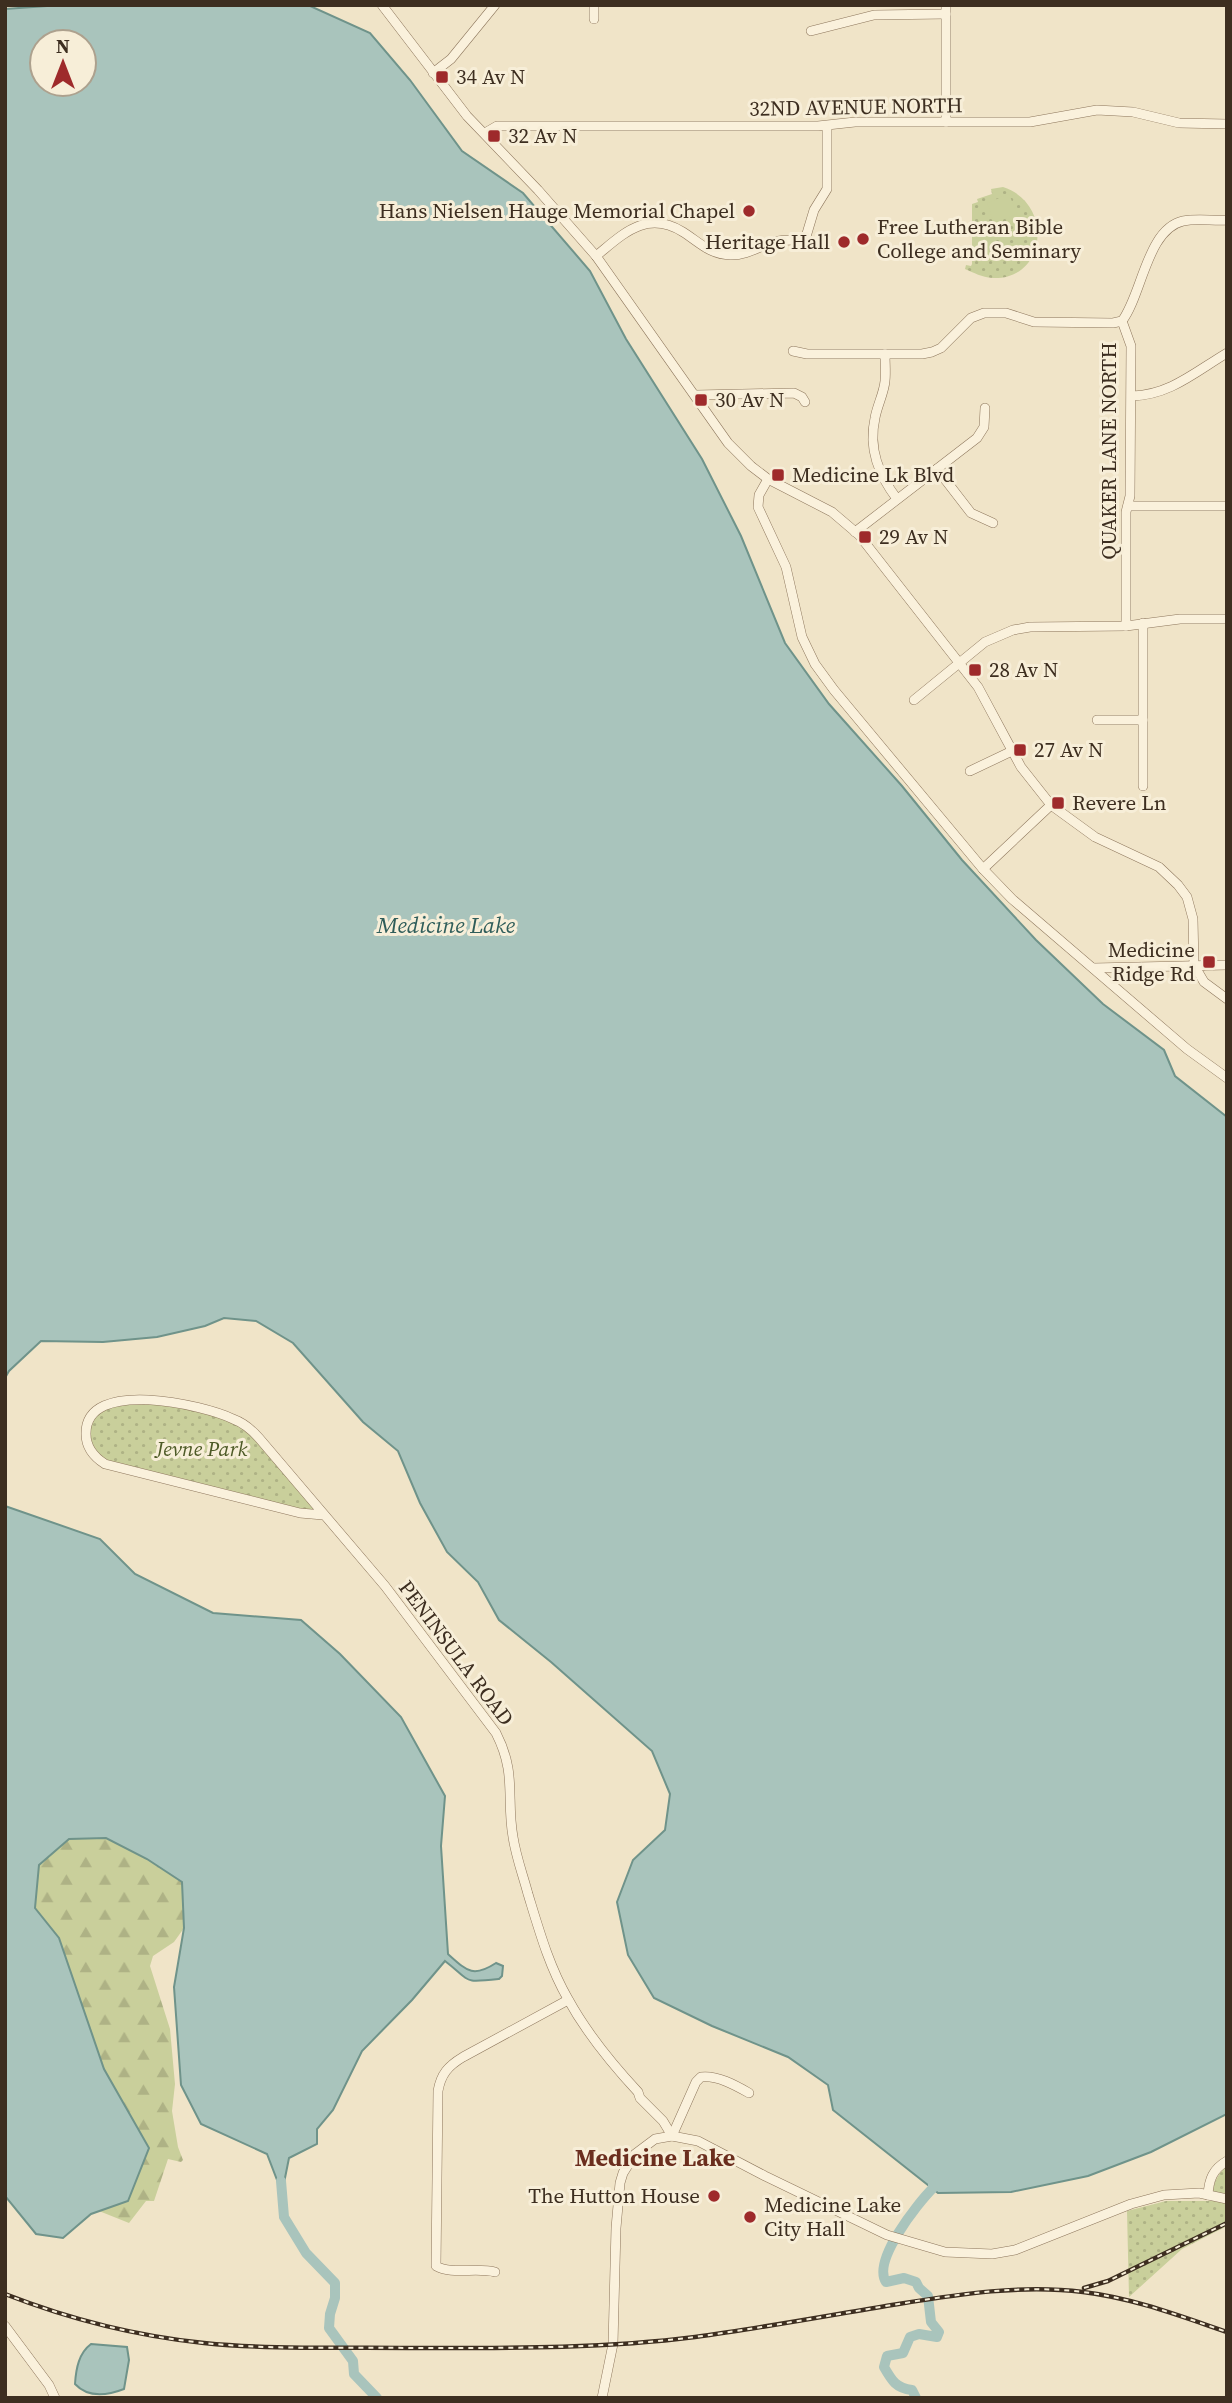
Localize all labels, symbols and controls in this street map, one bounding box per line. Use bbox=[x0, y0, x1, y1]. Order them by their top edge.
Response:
north arrow bbox=[28, 28, 98, 98]
text: N bbox=[56, 33, 70, 59]
place label: 34 Av N bbox=[456, 62, 526, 91]
marker: 34 Av N bbox=[434, 69, 450, 85]
street label: 32ND AVENUE NORTH bbox=[749, 90, 963, 123]
place label: 32 Av N bbox=[508, 121, 578, 150]
marker: 32 Av N bbox=[486, 128, 502, 144]
place label: Hans Nielsen Hauge Memorial Chapel bbox=[379, 196, 735, 225]
marker: Hans Nielsen Hauge Memorial Chapel bbox=[741, 203, 757, 219]
place label: Free Lutheran Bible College and Seminary bbox=[877, 212, 1081, 265]
place label: Heritage Hall bbox=[705, 227, 830, 256]
marker: Free Lutheran Bible College and Seminary bbox=[855, 231, 871, 247]
marker: Heritage Hall bbox=[836, 234, 852, 250]
street label: QUAKER LANE NORTH bbox=[1094, 342, 1123, 560]
place label: 30 Av N bbox=[715, 385, 785, 414]
marker: 30 Av N bbox=[693, 392, 709, 408]
place label: Medicine Lk Blvd bbox=[792, 460, 954, 489]
marker: Medicine Lk Blvd bbox=[770, 467, 786, 483]
place label: 29 Av N bbox=[879, 522, 949, 551]
marker: 29 Av N bbox=[857, 529, 873, 545]
place label: 28 Av N bbox=[989, 655, 1059, 684]
marker: 28 Av N bbox=[967, 662, 983, 678]
place label: 27 Av N bbox=[1034, 735, 1104, 764]
marker: 27 Av N bbox=[1012, 742, 1028, 758]
place label: Revere Ln bbox=[1072, 788, 1167, 817]
marker: Revere Ln bbox=[1050, 795, 1066, 811]
water label: Medicine Lake bbox=[376, 909, 516, 941]
place label: Medicine Ridge Rd bbox=[1108, 935, 1195, 988]
marker: Medicine Ridge Rd bbox=[1201, 954, 1217, 970]
park label: Jevne Park bbox=[154, 1434, 248, 1463]
street label: PENINSULA ROAD bbox=[392, 1574, 521, 1731]
district label: Medicine Lake bbox=[575, 2141, 735, 2174]
place label: The Hutton House bbox=[528, 2181, 700, 2210]
marker: The Hutton House bbox=[706, 2188, 722, 2204]
place label: Medicine Lake City Hall bbox=[764, 2190, 901, 2243]
marker: Medicine Lake City Hall bbox=[742, 2209, 758, 2225]

